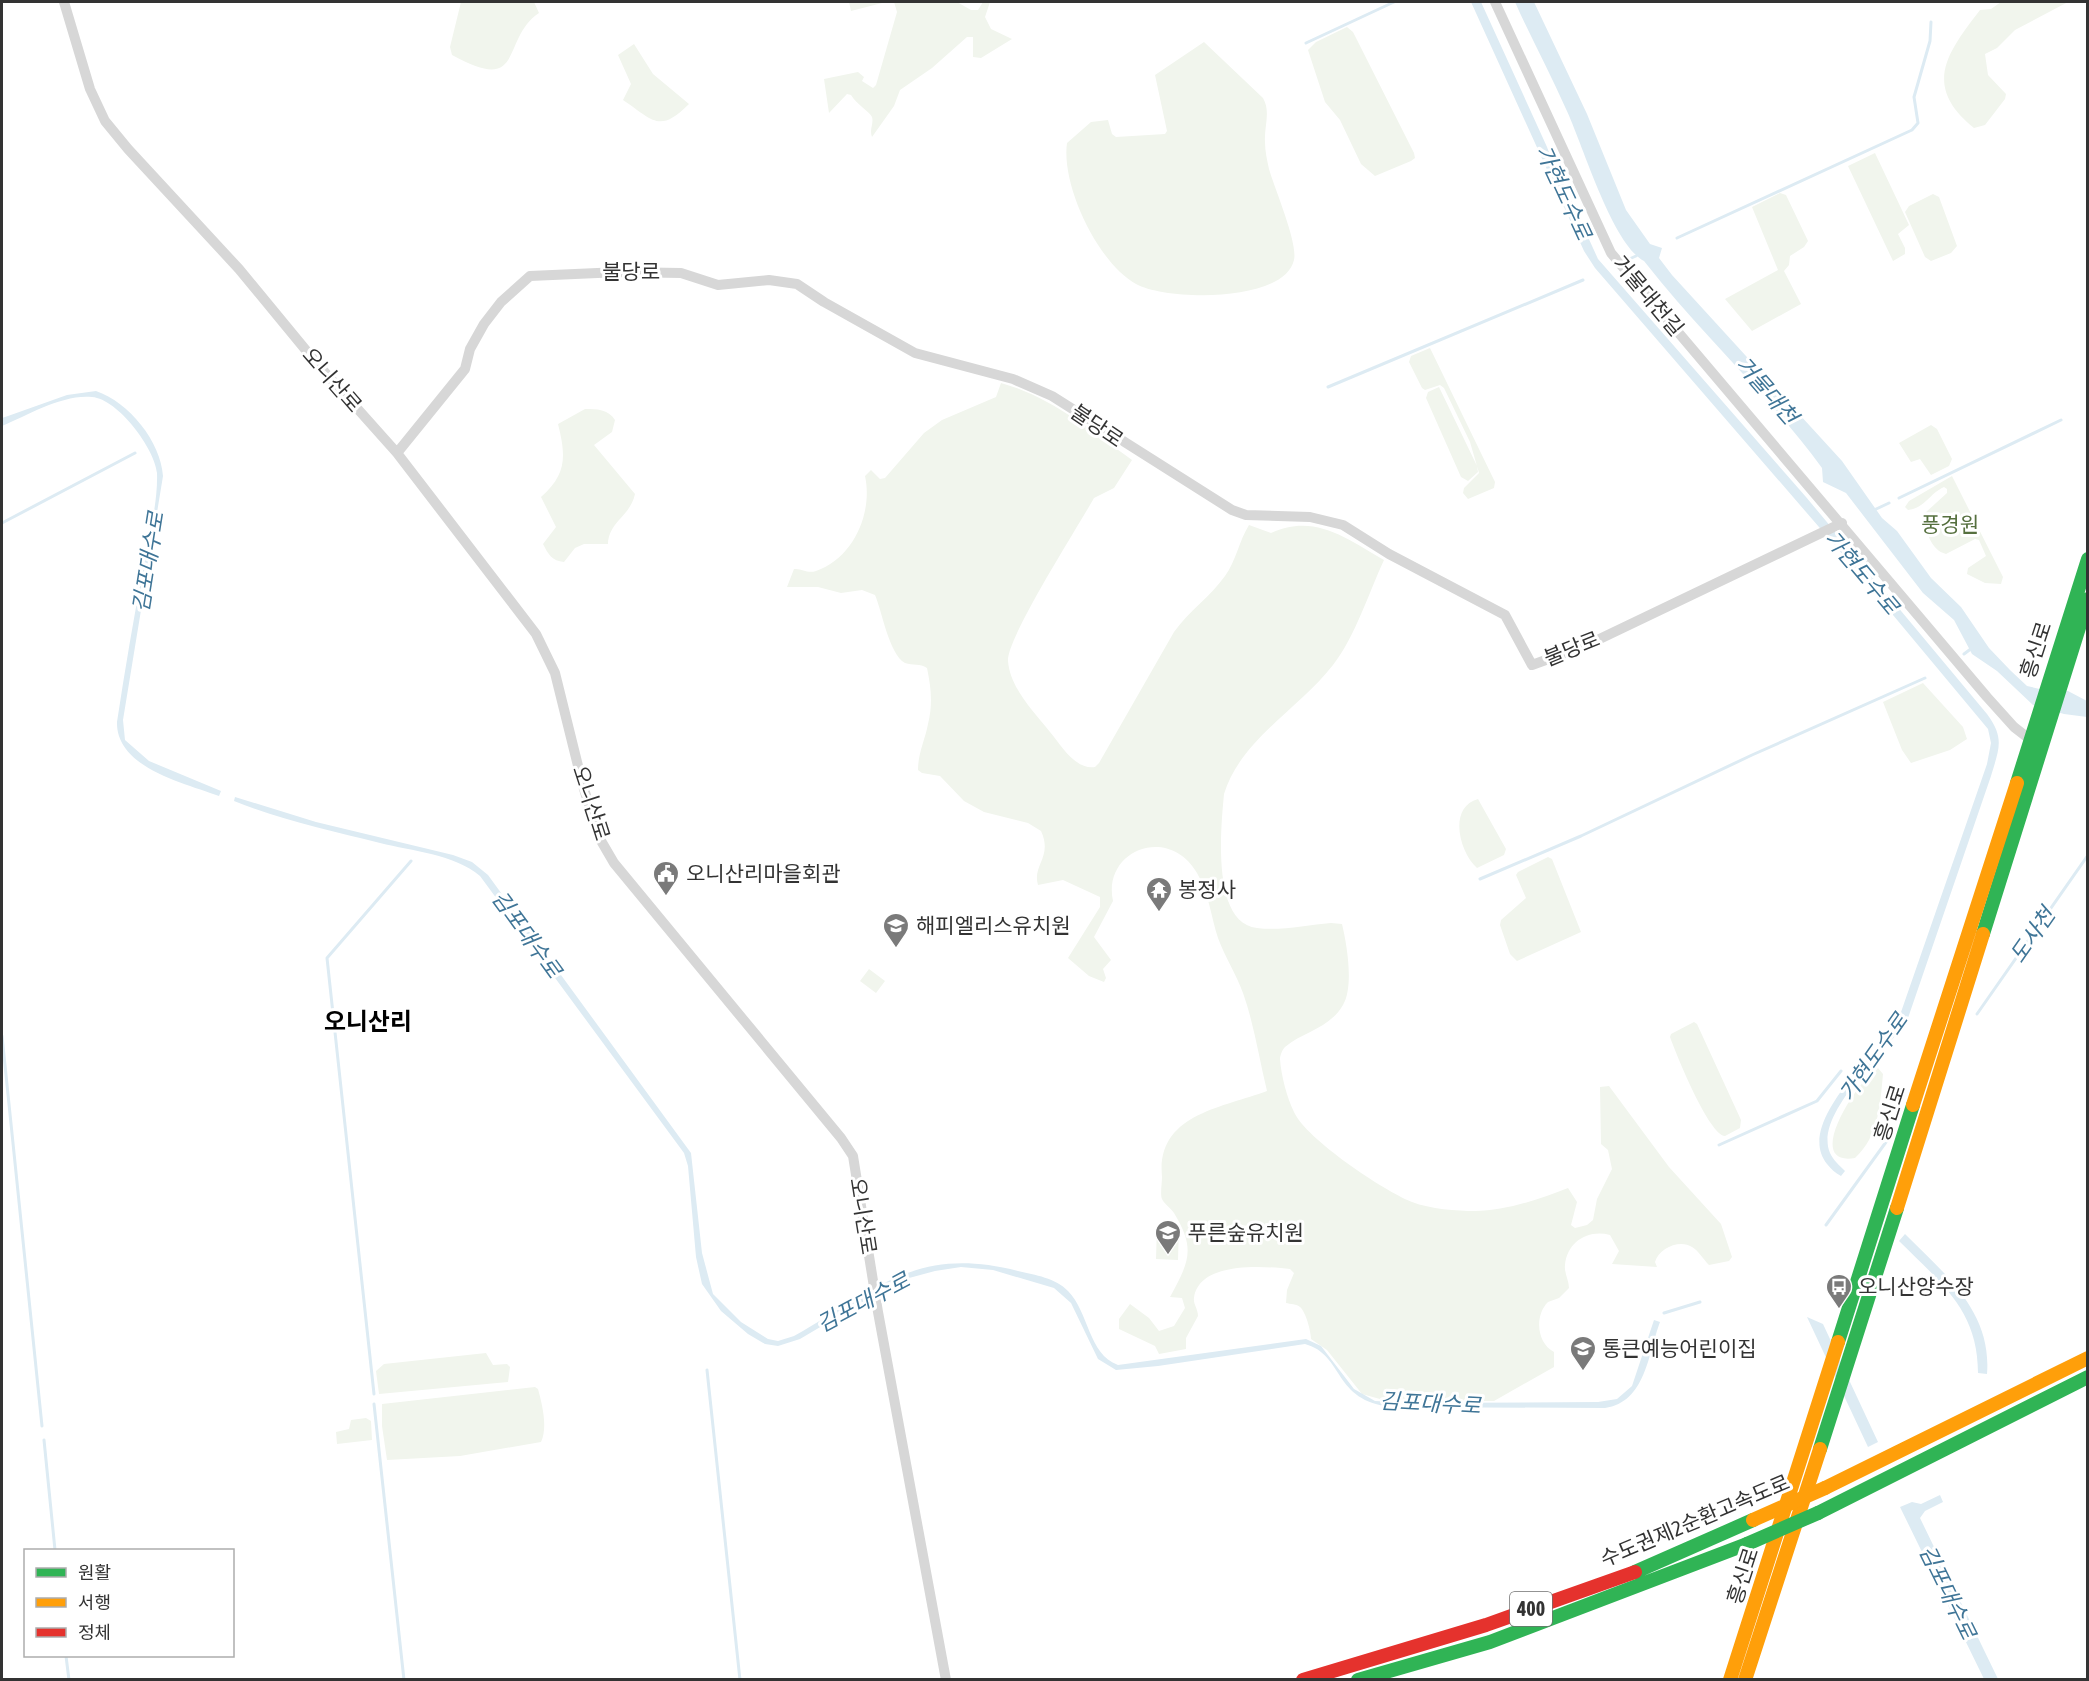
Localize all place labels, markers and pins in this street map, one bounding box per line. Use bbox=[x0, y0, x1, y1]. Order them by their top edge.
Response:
public building icon: 오니산리마을회관 bbox=[651, 859, 681, 897]
place label: 오니산리마을회관 bbox=[686, 861, 841, 885]
temple icon: 봉정사 bbox=[1144, 875, 1174, 913]
place label: 봉정사 bbox=[1178, 877, 1236, 901]
school or university icon: 해피엘리스유치원 bbox=[881, 911, 911, 949]
place label: 해피엘리스유치원 bbox=[916, 913, 1071, 937]
school or university icon: 푸른숲유치원 bbox=[1153, 1218, 1183, 1256]
place label: 푸른숲유치원 bbox=[1188, 1220, 1304, 1244]
bus stop icon: 오니산양수장 bbox=[1824, 1272, 1854, 1310]
place label: 오니산양수장 bbox=[1858, 1274, 1974, 1298]
school or university icon: 통큰예능어린이집 bbox=[1568, 1334, 1598, 1372]
place label: 통큰예능어린이집 bbox=[1602, 1336, 1757, 1360]

